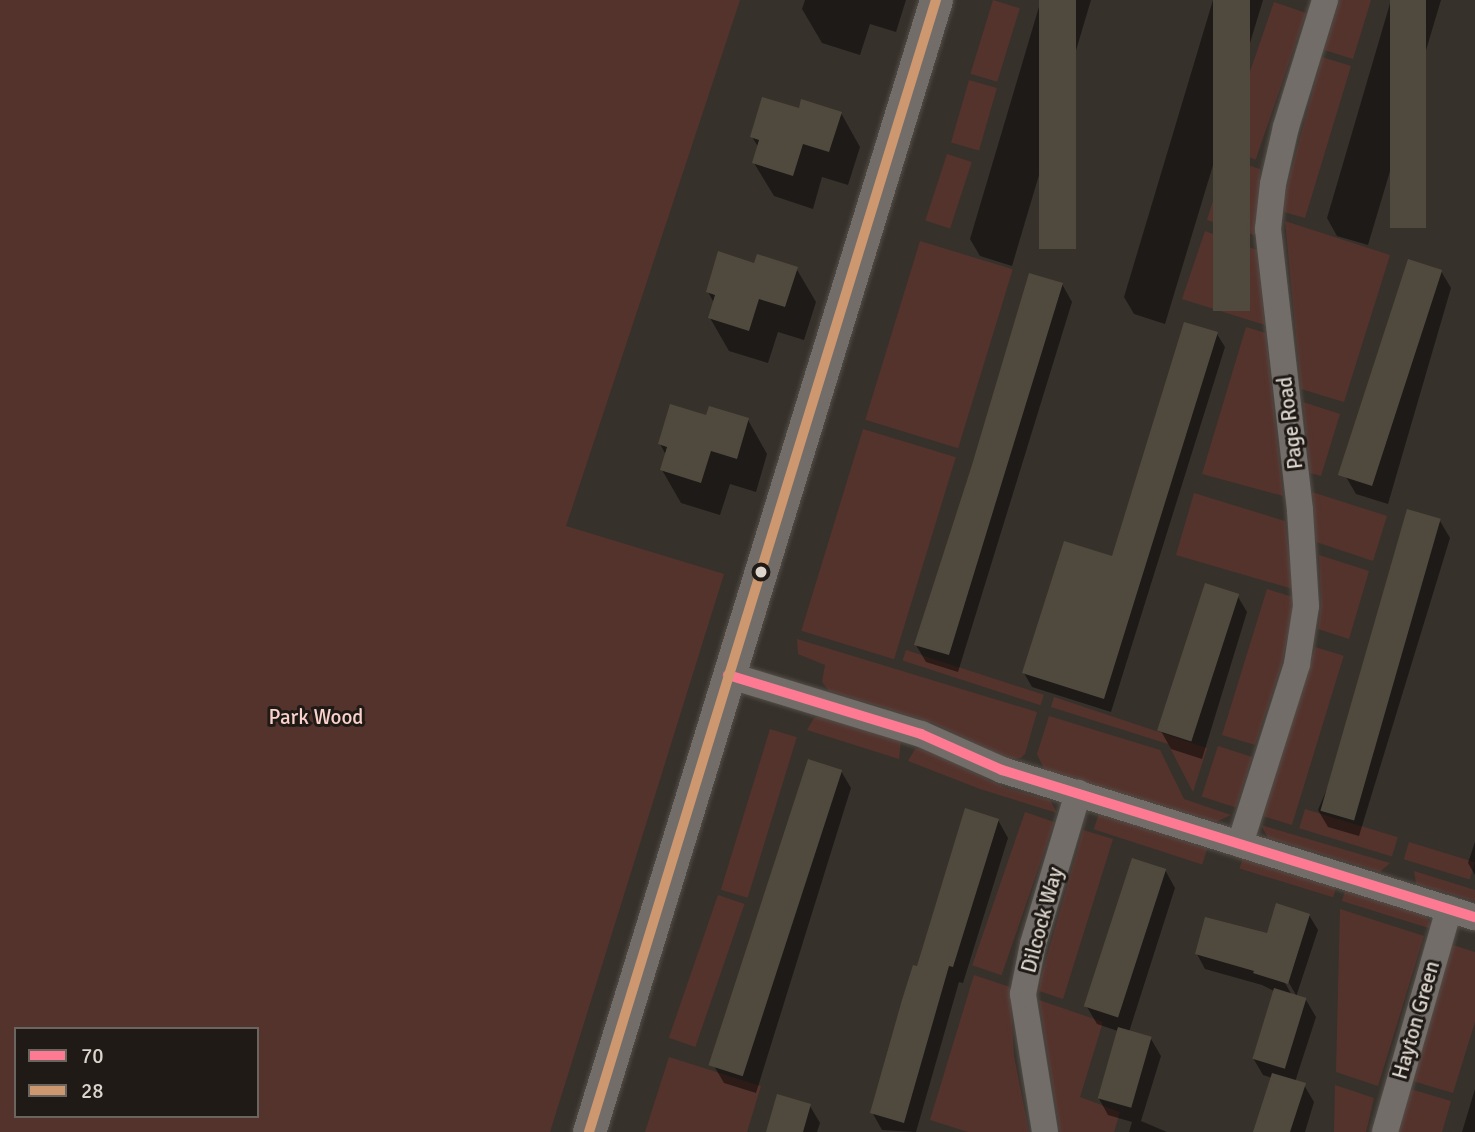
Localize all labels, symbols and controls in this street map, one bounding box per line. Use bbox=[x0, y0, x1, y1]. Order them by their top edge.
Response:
street label: Page Road bbox=[1272, 375, 1308, 471]
unlabelled marker bbox=[754, 565, 768, 579]
park label: Park Wood bbox=[269, 704, 363, 730]
street label: Dilcock Way bbox=[1016, 864, 1068, 976]
street label: Hayton Green bbox=[1387, 958, 1445, 1082]
legend bbox=[14, 1027, 259, 1118]
text: 70 bbox=[81, 1043, 104, 1069]
text: 28 bbox=[81, 1078, 104, 1104]

